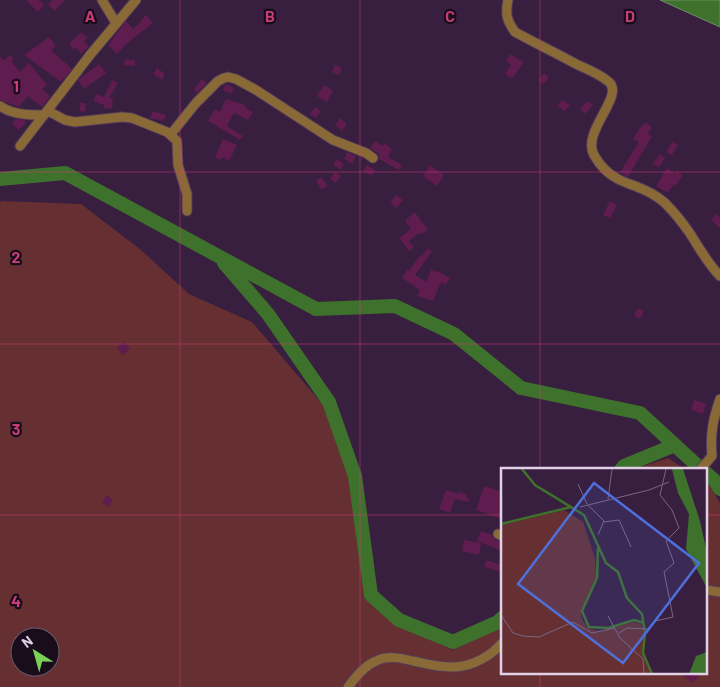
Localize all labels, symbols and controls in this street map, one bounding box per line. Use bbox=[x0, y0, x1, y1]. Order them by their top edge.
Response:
text: A bbox=[85, 6, 96, 25]
text: B bbox=[265, 6, 275, 25]
text: C bbox=[445, 6, 455, 25]
text: D bbox=[625, 6, 635, 25]
text: 1 bbox=[13, 76, 19, 95]
text: 2 bbox=[12, 247, 21, 266]
text: 3 bbox=[12, 419, 20, 438]
inset map bbox=[501, 468, 708, 674]
text: 4 bbox=[11, 591, 21, 610]
north arrow bbox=[10, 627, 60, 677]
text: N bbox=[18, 632, 36, 651]

